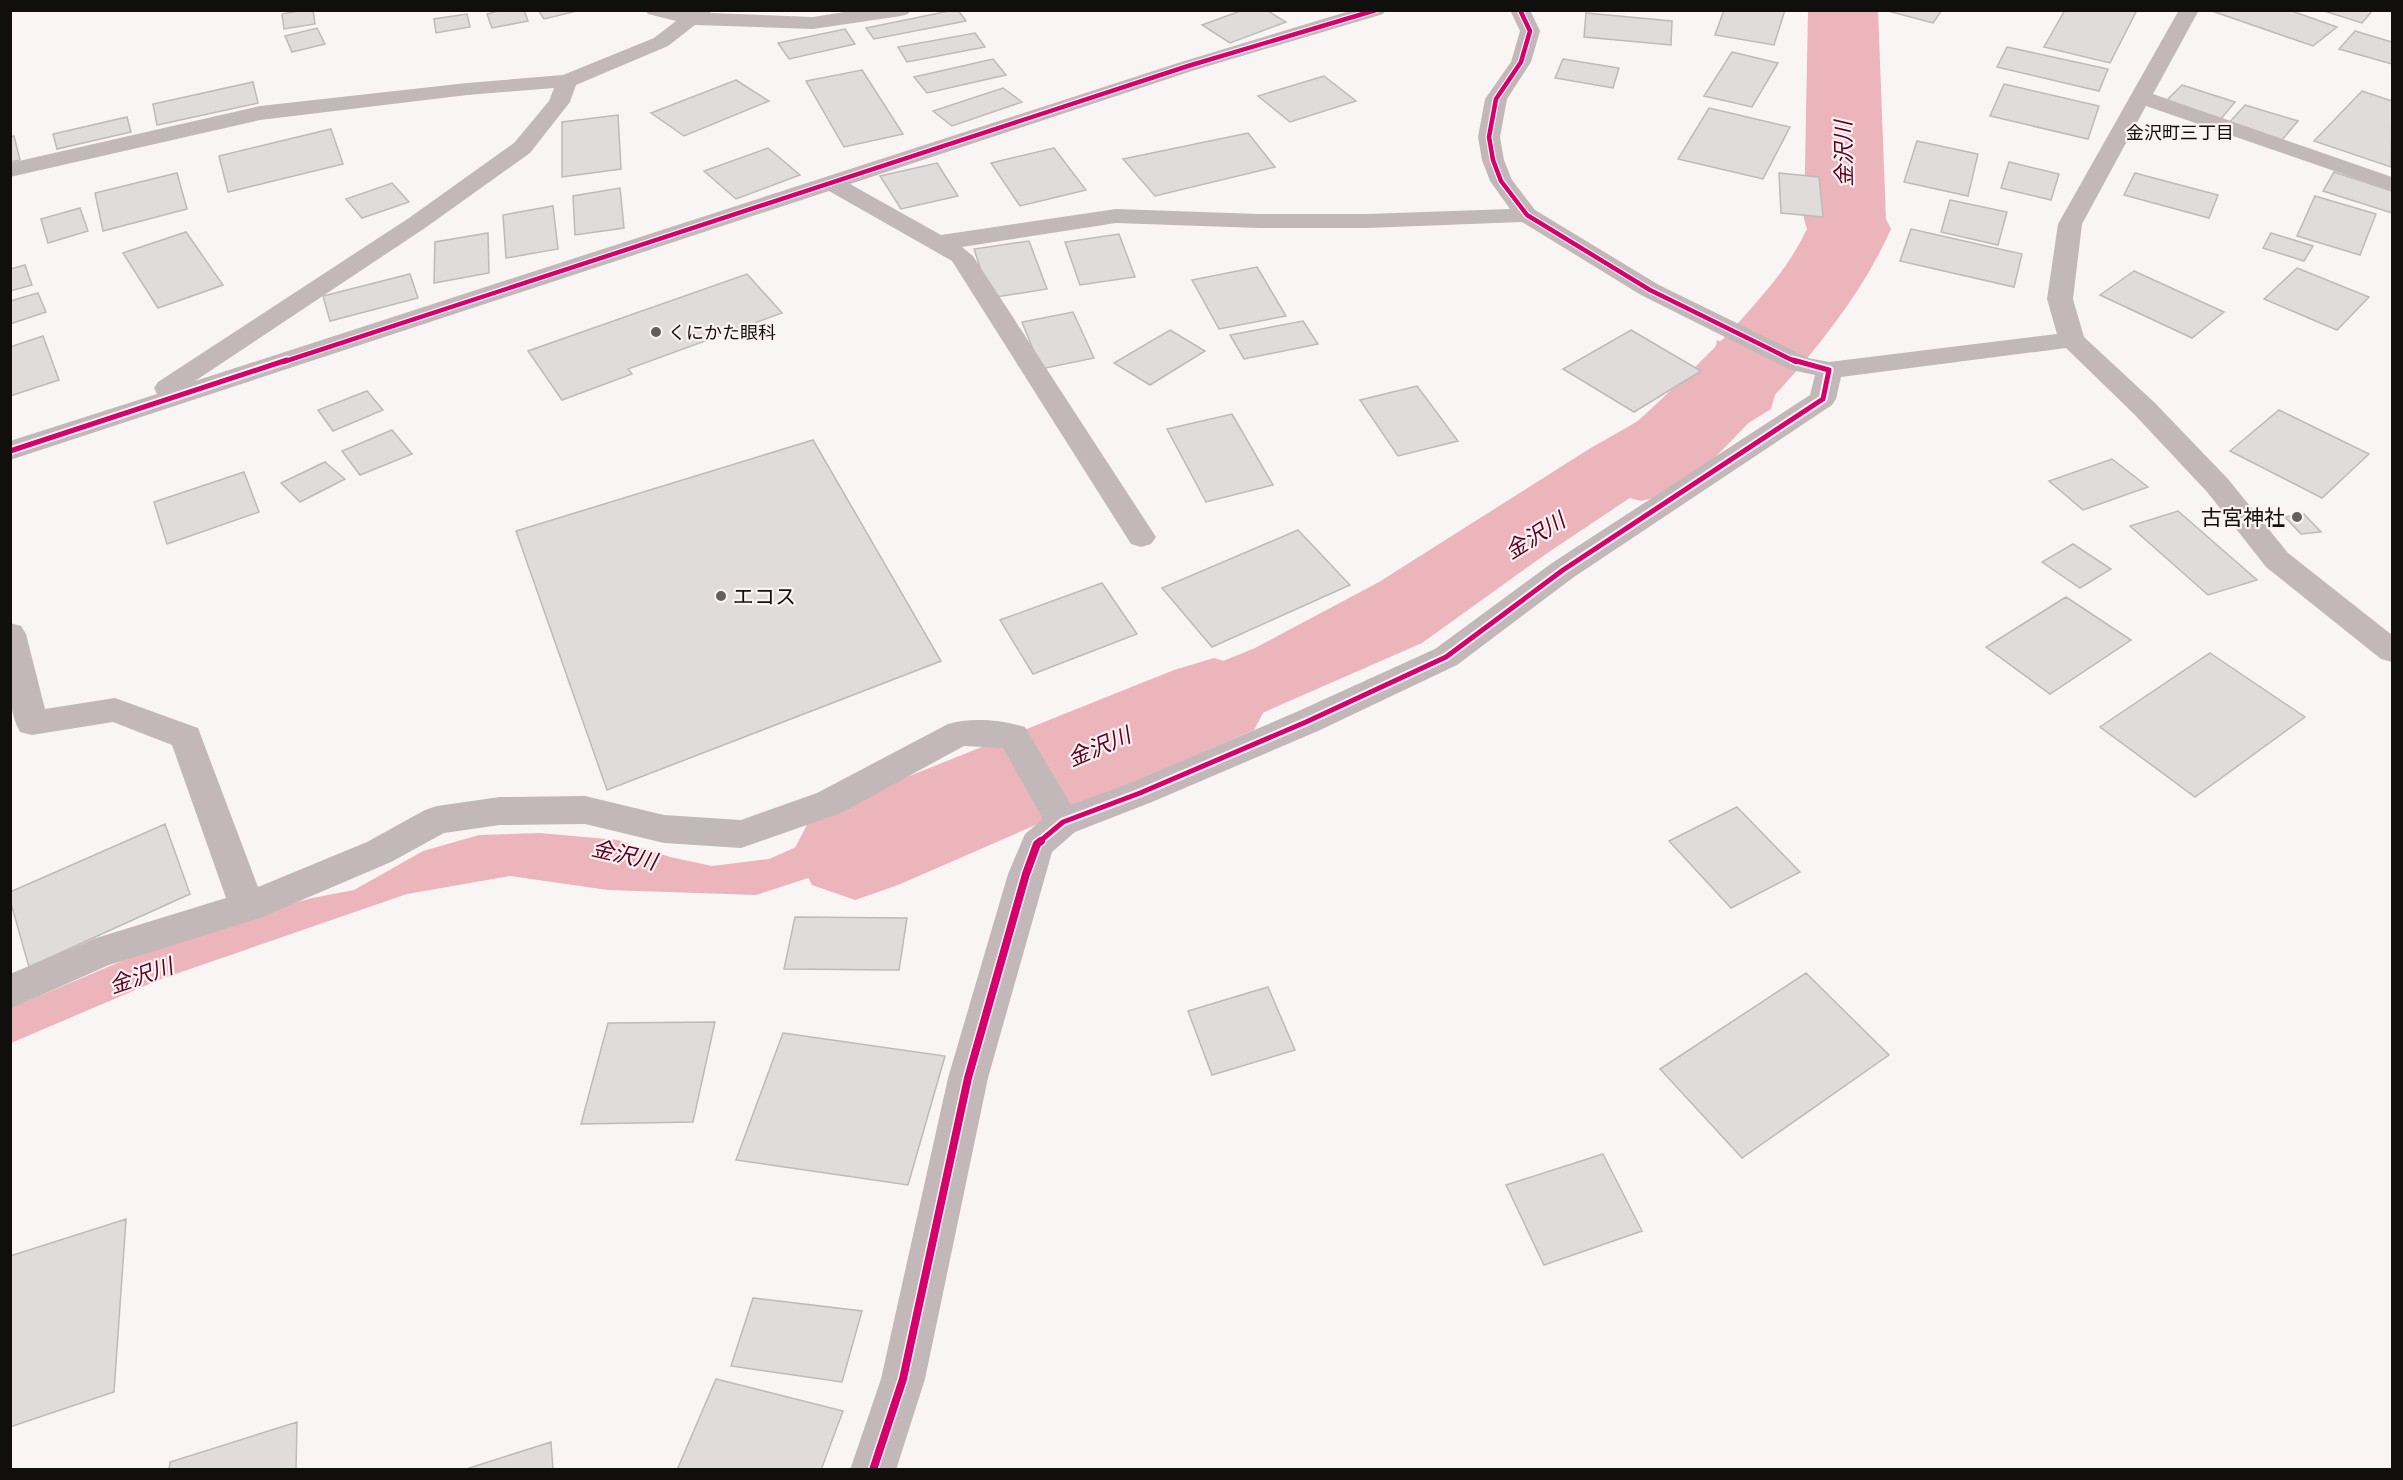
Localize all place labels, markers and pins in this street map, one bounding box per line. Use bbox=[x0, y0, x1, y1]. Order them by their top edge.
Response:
place label: くにかた眼科 bbox=[668, 320, 776, 345]
marker: くにかた眼科 bbox=[649, 325, 663, 339]
place label: 古宮神社 bbox=[2201, 503, 2285, 532]
marker: 古宮神社 bbox=[2290, 510, 2304, 524]
place label: エコス bbox=[733, 582, 796, 611]
marker: エコス bbox=[714, 589, 728, 603]

